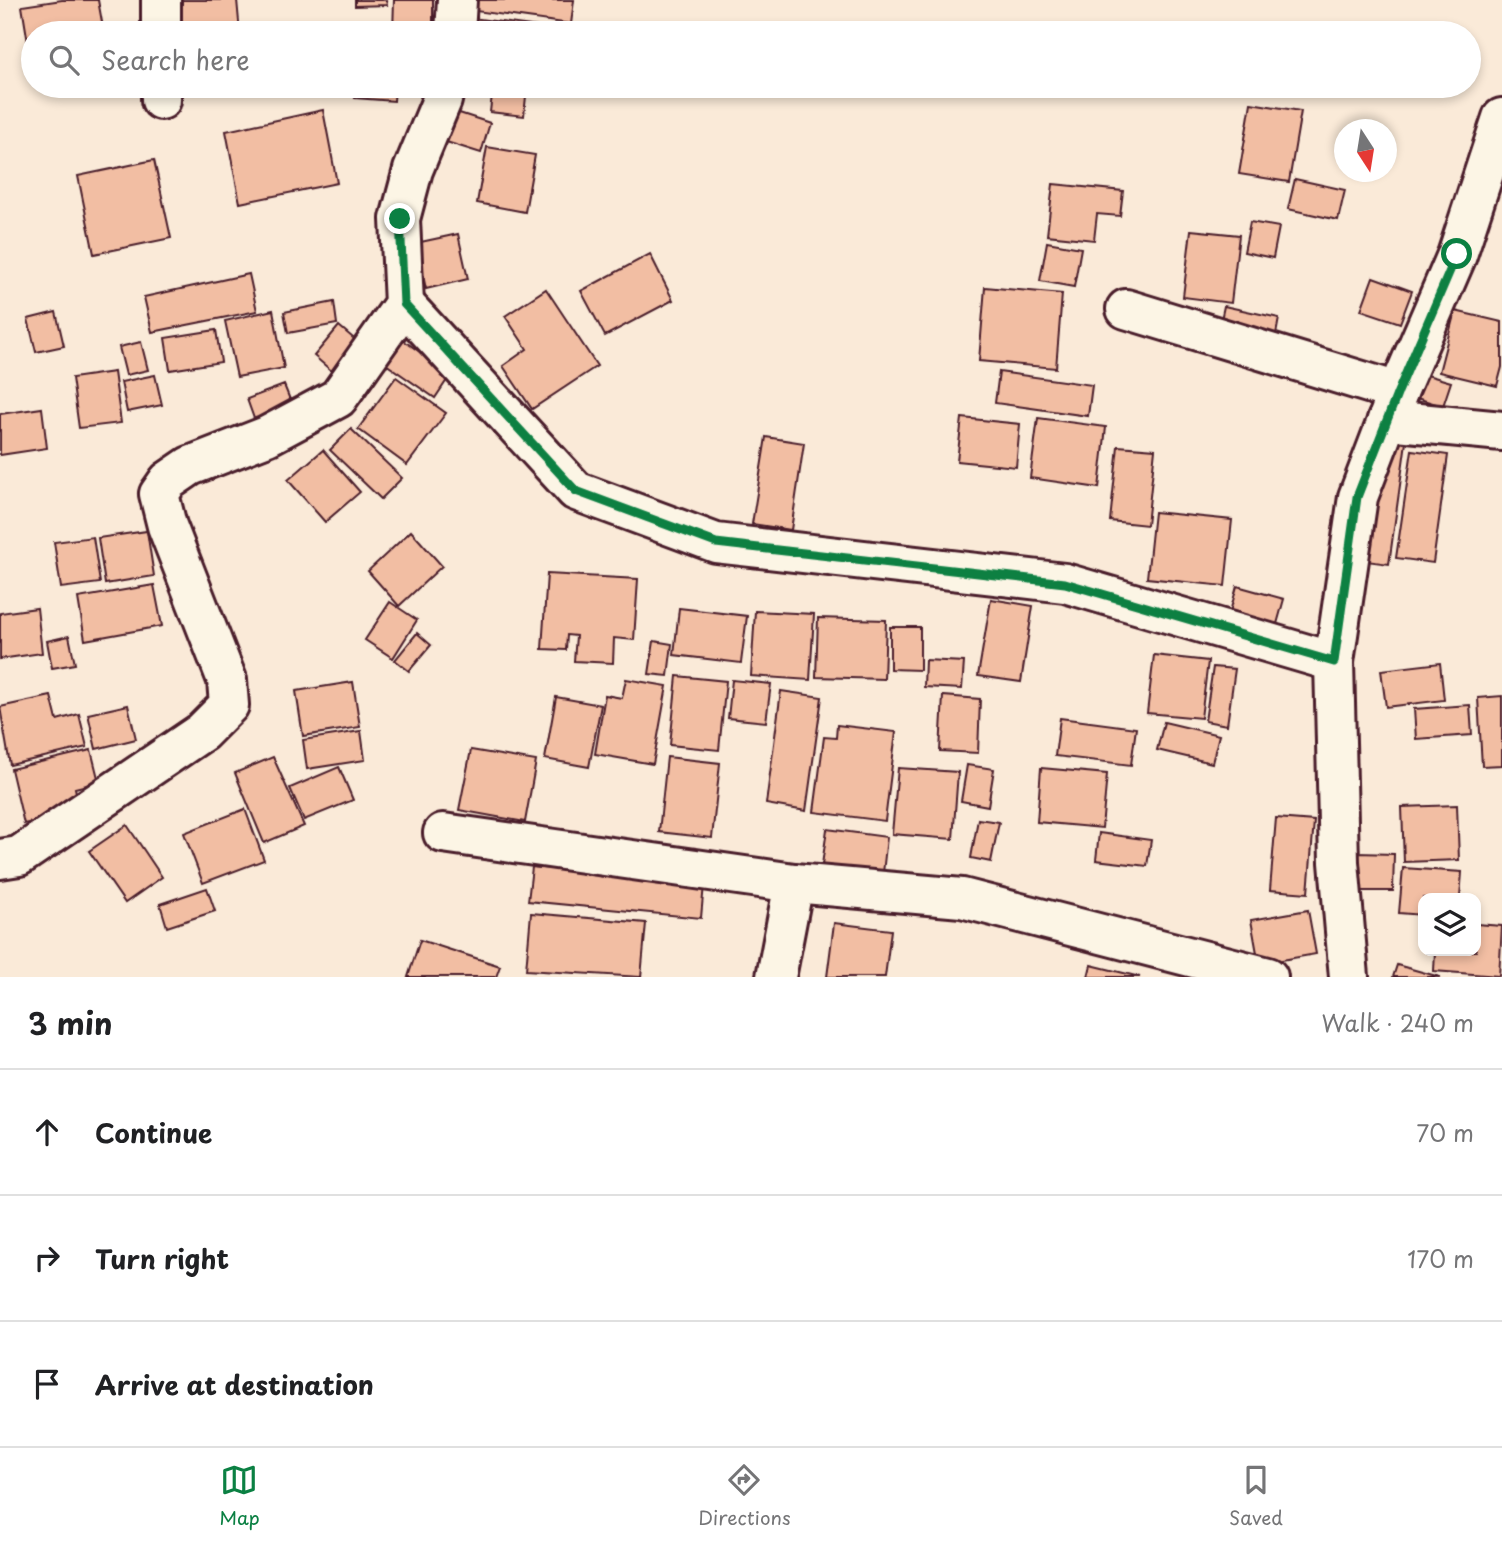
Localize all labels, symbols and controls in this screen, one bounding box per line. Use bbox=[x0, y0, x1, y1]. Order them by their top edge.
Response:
search box bbox=[21, 21, 1481, 98]
text: Search here bbox=[101, 40, 250, 79]
icon: search bbox=[45, 41, 83, 79]
north arrow bbox=[1334, 119, 1397, 182]
route end bbox=[384, 203, 415, 234]
route start bbox=[1441, 238, 1472, 269]
map controls bbox=[1418, 893, 1481, 956]
button: layers bbox=[1418, 893, 1481, 956]
text: 3 min bbox=[28, 1000, 113, 1045]
text: Walk · 240 m bbox=[1322, 1005, 1474, 1040]
icon: ahead bbox=[28, 1113, 66, 1151]
text: Continue bbox=[95, 1113, 212, 1152]
text: 70 m bbox=[1416, 1115, 1474, 1150]
icon: right bbox=[28, 1239, 66, 1277]
text: Turn right bbox=[95, 1239, 229, 1278]
text: 170 m bbox=[1407, 1241, 1474, 1276]
icon: arrive bbox=[28, 1365, 66, 1403]
text: Arrive at destination bbox=[95, 1365, 374, 1404]
tab: Map bbox=[219, 1461, 260, 1531]
tab: Directions bbox=[698, 1461, 791, 1531]
tab: Saved bbox=[1229, 1461, 1283, 1531]

